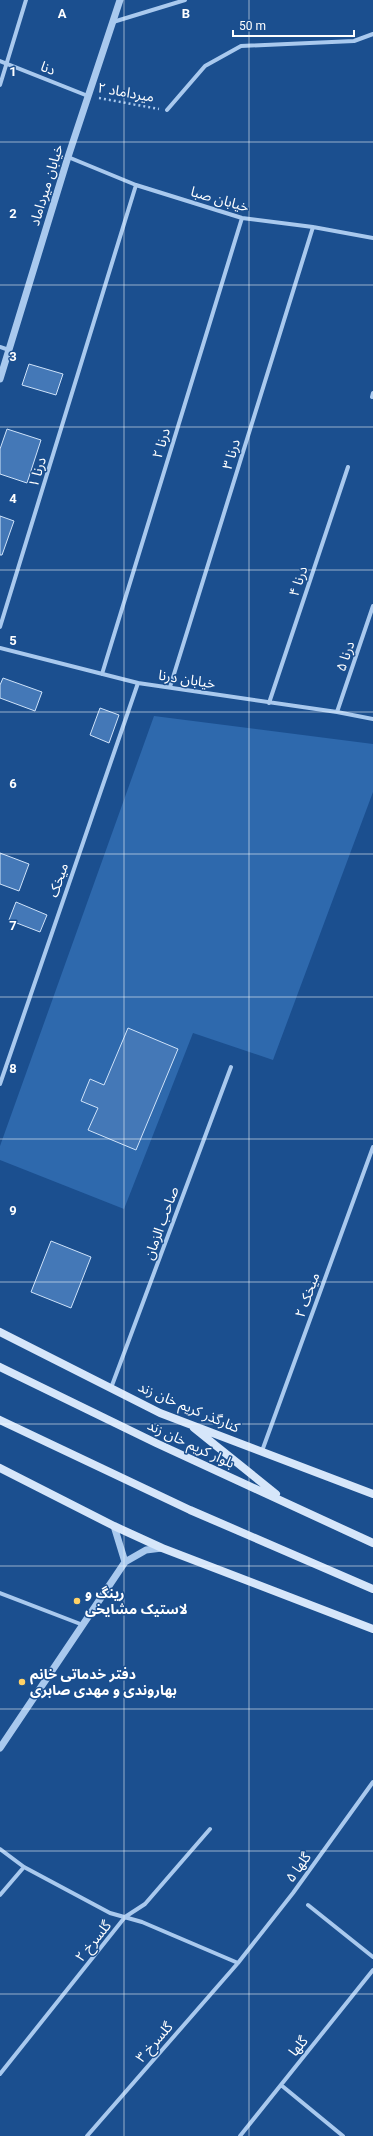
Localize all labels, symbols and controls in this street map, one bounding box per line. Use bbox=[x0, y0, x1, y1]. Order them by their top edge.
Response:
text: A bbox=[58, 6, 67, 21]
text: B bbox=[182, 6, 190, 21]
scale bar bbox=[233, 12, 354, 38]
text: 50 m bbox=[239, 19, 266, 33]
street label: دنا bbox=[38, 58, 58, 78]
text: 1 bbox=[9, 64, 17, 79]
street label: میرداماد ۲ bbox=[96, 79, 156, 106]
street label: خیابان میرداماد bbox=[26, 142, 67, 228]
street label: خیابان صبا bbox=[189, 183, 251, 216]
text: 2 bbox=[9, 206, 17, 221]
text: 3 bbox=[9, 349, 17, 364]
street label: درنا ۲ bbox=[149, 426, 174, 460]
street label: درنا ۳ bbox=[219, 437, 244, 471]
street label: درنا ۱ bbox=[25, 455, 50, 489]
text: 4 bbox=[9, 491, 17, 506]
street label: درنا ۴ bbox=[285, 564, 312, 598]
text: 5 bbox=[9, 633, 17, 648]
street label: درنا ۵ bbox=[332, 639, 359, 673]
street label: خیابان درنا bbox=[157, 667, 217, 692]
text: 6 bbox=[9, 776, 17, 791]
street label: میخک bbox=[45, 861, 71, 899]
text: 7 bbox=[9, 918, 17, 933]
text: 8 bbox=[9, 1061, 17, 1076]
street label: صاحب الزمان bbox=[140, 1184, 183, 1262]
text: 9 bbox=[9, 1203, 17, 1218]
street label: میخک ۲ bbox=[292, 1270, 323, 1320]
street label: کنارگذر کریم خان زند bbox=[135, 1378, 242, 1438]
street label: بلوار کریم خان زند bbox=[144, 1417, 237, 1474]
place label: رینگ و لاستیک مشایخی bbox=[85, 1585, 188, 1617]
marker: رینگ و لاستیک مشایخی bbox=[72, 1596, 82, 1606]
place label: دفتر خدماتی خانم بهاروندی و مهدی صابری bbox=[30, 1666, 177, 1699]
marker: دفتر خدماتی خانم بهاروندی و مهدی صابری bbox=[17, 1677, 27, 1687]
street label: گلها ۵ bbox=[282, 1849, 315, 1885]
street label: گلسرخ ۲ bbox=[72, 1917, 117, 1967]
street label: گلسرخ ۳ bbox=[132, 2019, 178, 2067]
street label: گلها bbox=[285, 2033, 312, 2060]

